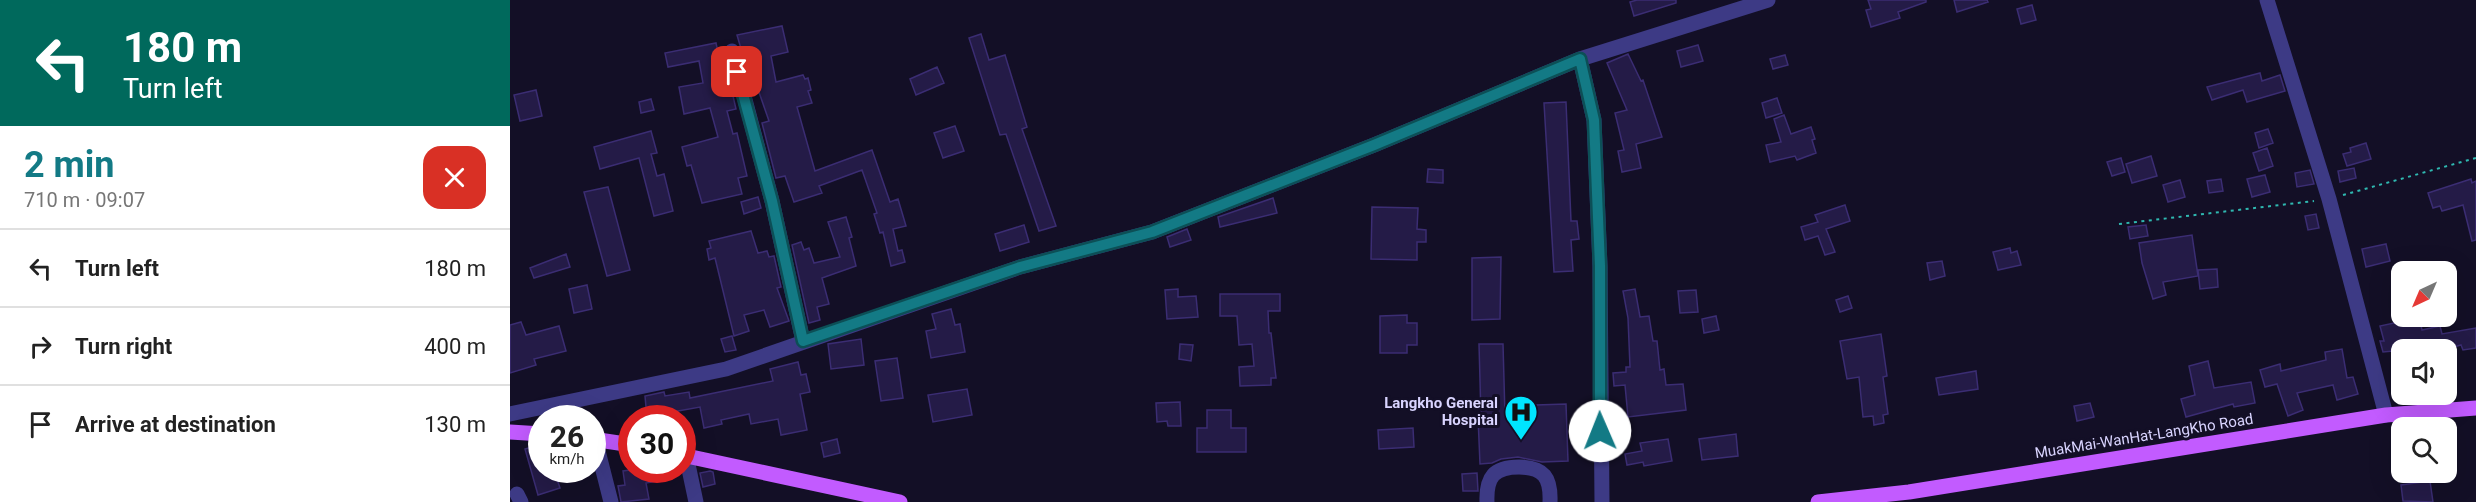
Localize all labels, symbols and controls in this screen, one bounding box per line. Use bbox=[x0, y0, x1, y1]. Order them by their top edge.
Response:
text: 180 m bbox=[123, 23, 242, 72]
icon: left bbox=[24, 24, 102, 102]
pin bbox=[711, 46, 762, 97]
icon: arrive bbox=[720, 55, 753, 88]
text: Turn left bbox=[123, 73, 223, 105]
text: 2 min bbox=[24, 144, 115, 186]
button: close bbox=[423, 146, 486, 209]
text: 710 m · 09:07 bbox=[24, 188, 145, 212]
icon: left bbox=[24, 252, 57, 285]
text: Turn left bbox=[75, 256, 159, 281]
text: 180 m bbox=[424, 256, 486, 281]
north arrow bbox=[2391, 261, 2457, 327]
map controls bbox=[2391, 261, 2457, 483]
icon: right bbox=[24, 330, 57, 363]
text: Turn right bbox=[75, 334, 172, 359]
text: 400 m bbox=[424, 334, 486, 359]
button: sound bbox=[2391, 339, 2457, 405]
place label: Langkho General Hospital bbox=[1384, 394, 1498, 429]
hospital icon: Langkho General Hospital bbox=[1503, 394, 1539, 441]
position arrow bbox=[1568, 399, 1632, 463]
speed limit sign: 30 bbox=[618, 405, 696, 483]
icon: arrive bbox=[24, 408, 57, 441]
street label: MuakMai-WanHat-LangKho Road bbox=[2033, 410, 2255, 462]
text: Arrive at destination bbox=[75, 412, 276, 437]
text: 130 m bbox=[424, 412, 486, 437]
button: search bbox=[2391, 417, 2457, 483]
text: 26 bbox=[550, 419, 584, 454]
text: km/h bbox=[549, 450, 585, 468]

